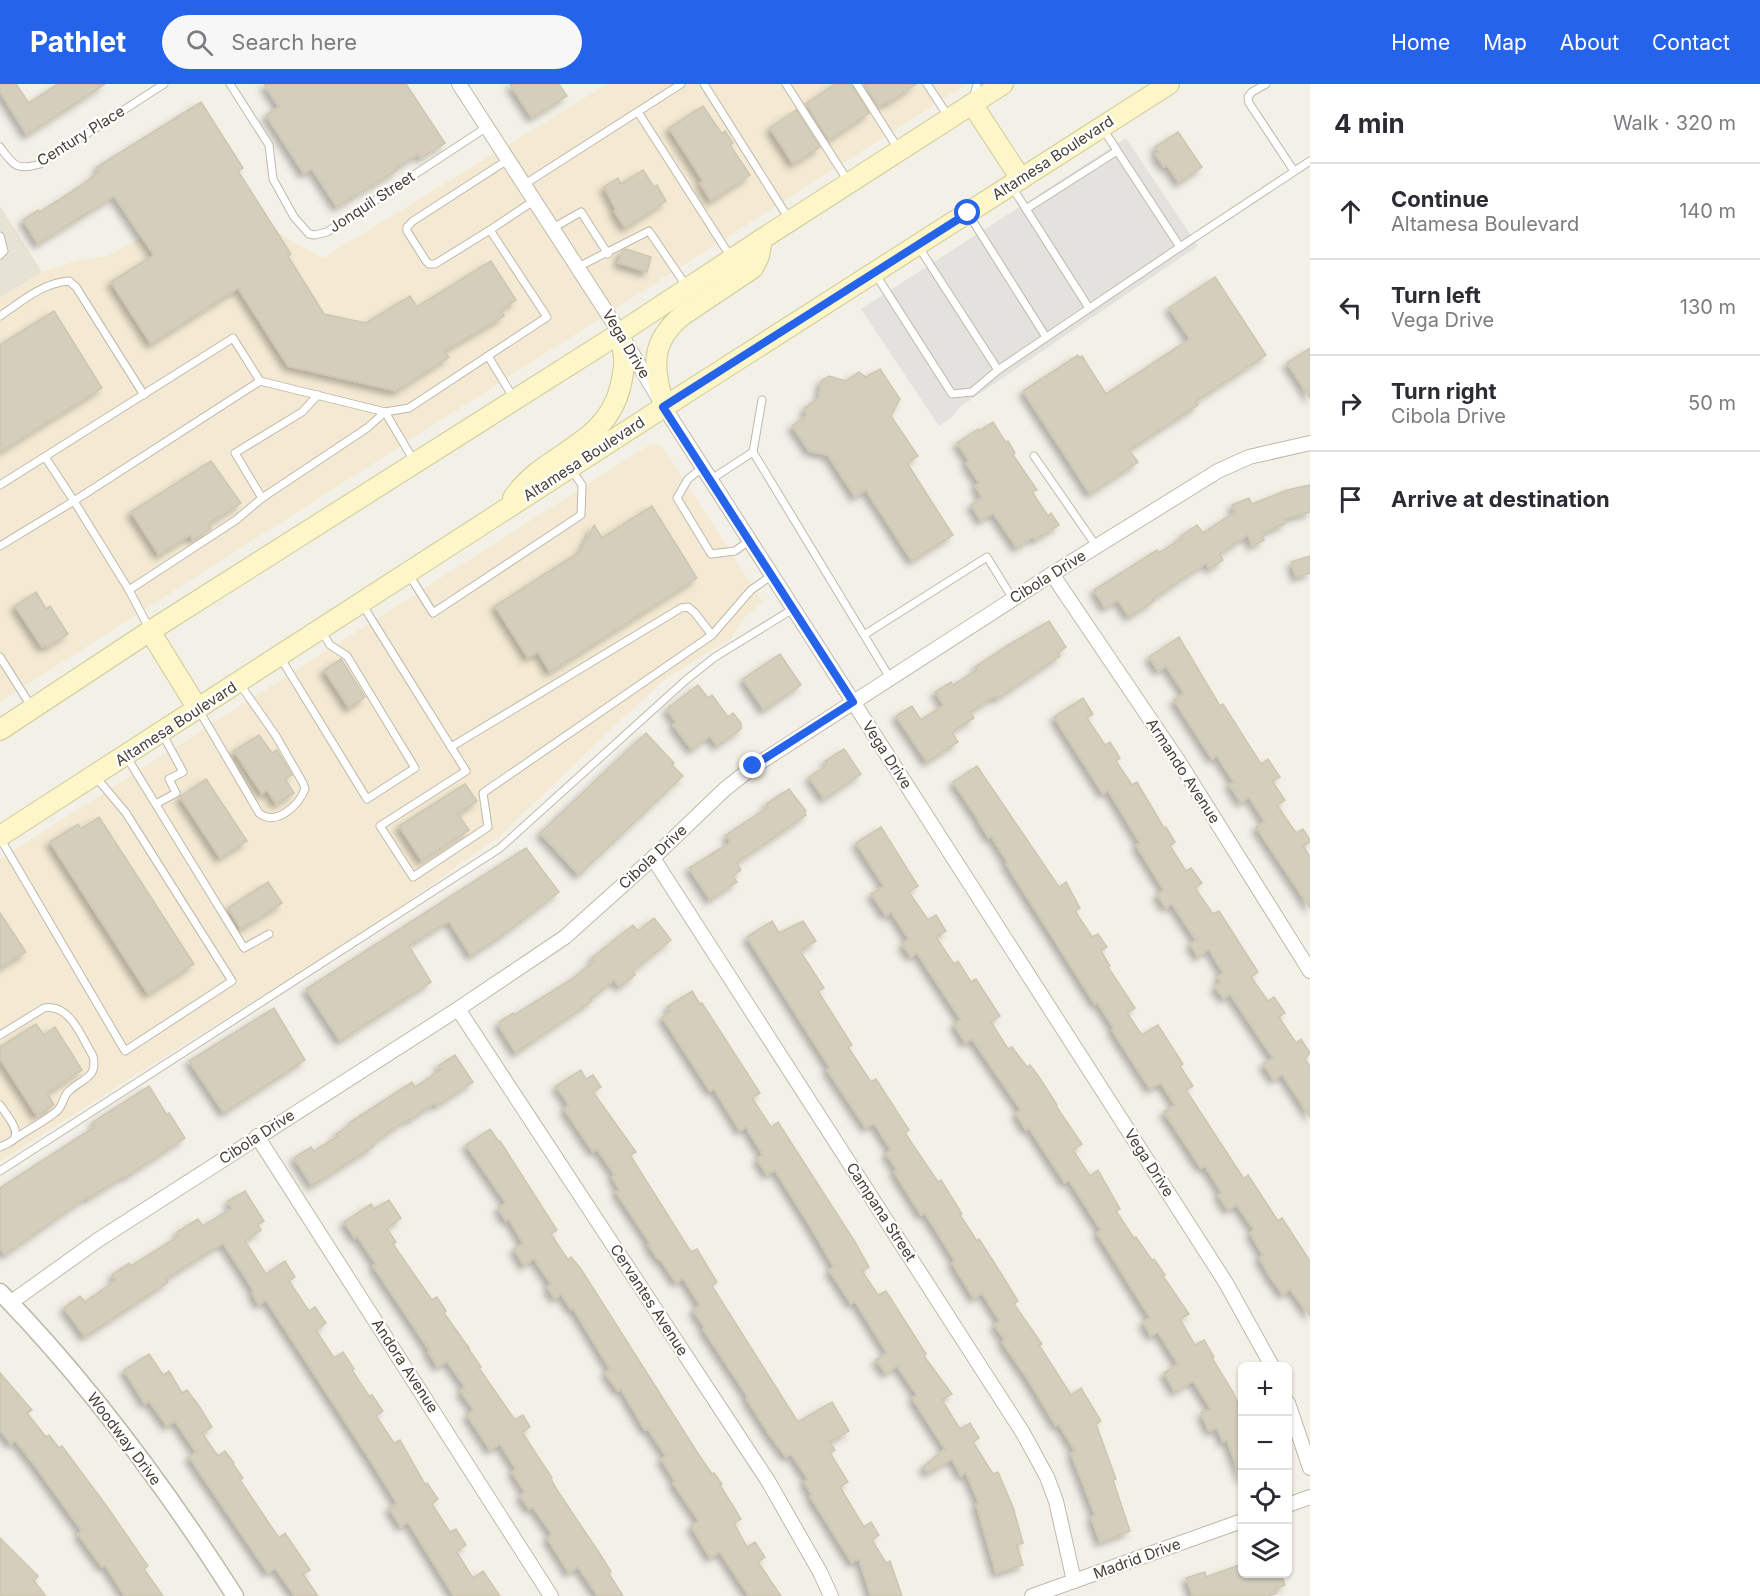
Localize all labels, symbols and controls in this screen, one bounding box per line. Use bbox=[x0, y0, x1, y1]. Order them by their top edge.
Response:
search box bbox=[162, 15, 582, 69]
text: Pathlet bbox=[30, 25, 126, 59]
icon: search bbox=[183, 26, 216, 59]
text: Search here bbox=[231, 29, 357, 55]
text: Home bbox=[1391, 30, 1450, 55]
text: Map bbox=[1483, 30, 1527, 55]
text: About bbox=[1560, 30, 1619, 55]
text: Contact bbox=[1652, 30, 1730, 55]
street label: Century Place bbox=[33, 101, 128, 170]
text: 4 min bbox=[1334, 108, 1405, 139]
street label: Altamesa Boulevard bbox=[988, 111, 1117, 204]
text: Walk · 320 m bbox=[1613, 111, 1736, 135]
street label: Jonquil Street bbox=[325, 167, 418, 236]
text: Continue bbox=[1391, 186, 1489, 212]
icon: ahead bbox=[1334, 195, 1367, 228]
route start bbox=[954, 199, 980, 225]
text: 140 m bbox=[1679, 199, 1736, 223]
text: Altamesa Boulevard bbox=[1391, 212, 1579, 236]
text: Turn left bbox=[1391, 282, 1481, 308]
icon: left bbox=[1334, 291, 1367, 324]
text: 130 m bbox=[1680, 295, 1736, 319]
street label: Vega Drive bbox=[598, 306, 655, 382]
text: Vega Drive bbox=[1391, 308, 1494, 332]
text: Turn right bbox=[1391, 378, 1497, 404]
icon: right bbox=[1334, 387, 1367, 420]
text: 50 m bbox=[1688, 391, 1736, 415]
text: Cibola Drive bbox=[1391, 404, 1506, 428]
street label: Altamesa Boulevard bbox=[519, 412, 648, 505]
icon: arrive bbox=[1334, 483, 1367, 516]
text: Arrive at destination bbox=[1391, 486, 1610, 512]
street label: Cibola Drive bbox=[1006, 546, 1089, 607]
street label: Altamesa Boulevard bbox=[111, 677, 240, 770]
street label: Armando Avenue bbox=[1142, 714, 1225, 827]
street label: Vega Drive bbox=[858, 717, 916, 792]
route end bbox=[739, 752, 765, 778]
street label: Cibola Drive bbox=[615, 820, 691, 893]
street label: Cibola Drive bbox=[215, 1105, 298, 1168]
street label: Vega Drive bbox=[1120, 1125, 1178, 1200]
street label: Campana Street bbox=[842, 1159, 921, 1265]
street label: Cervantes Avenue bbox=[606, 1240, 693, 1359]
street label: Andora Avenue bbox=[368, 1315, 443, 1416]
map controls bbox=[1238, 1362, 1292, 1578]
button: + bbox=[1238, 1362, 1292, 1416]
street label: Woodway Drive bbox=[83, 1388, 166, 1489]
button: − bbox=[1238, 1416, 1292, 1470]
button: locate bbox=[1238, 1470, 1292, 1524]
button: layers bbox=[1238, 1524, 1292, 1578]
street label: Madrid Drive bbox=[1091, 1534, 1183, 1583]

